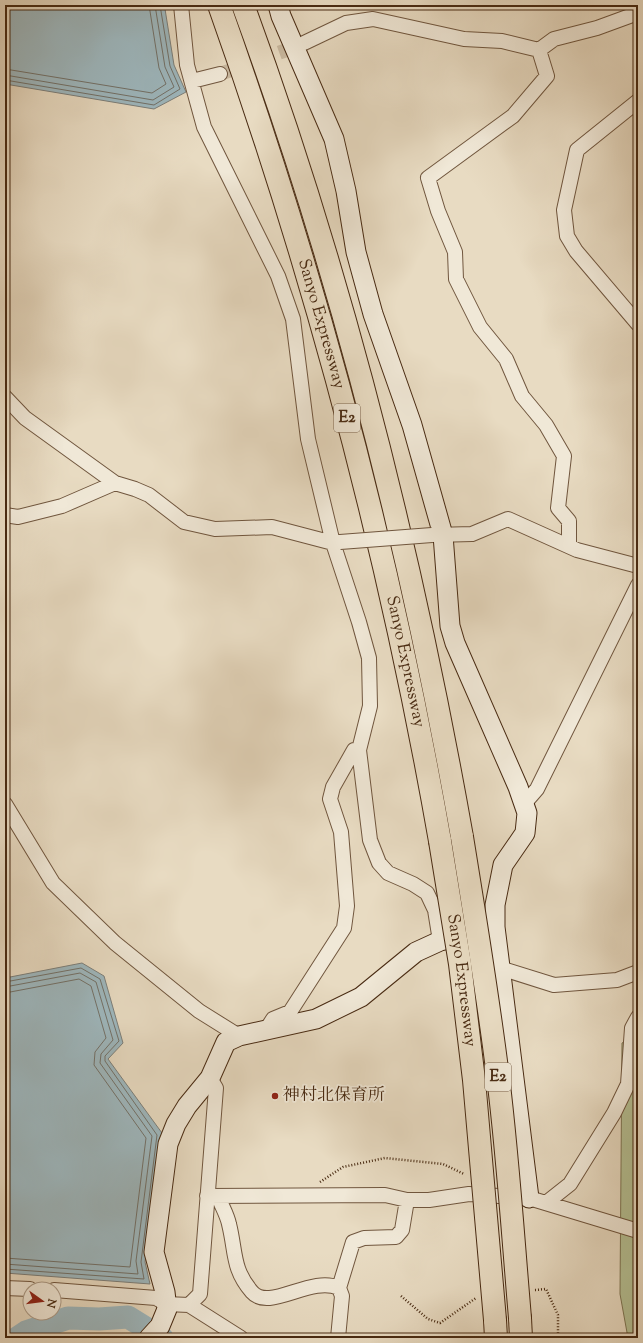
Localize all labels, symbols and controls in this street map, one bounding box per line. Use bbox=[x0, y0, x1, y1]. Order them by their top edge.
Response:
street label: Sanyo Expressway bbox=[291, 256, 351, 392]
road number: E2 bbox=[334, 404, 360, 432]
street label: Sanyo Expressway bbox=[379, 594, 431, 730]
street label: Sanyo Expressway bbox=[440, 912, 482, 1049]
road number: E2 bbox=[485, 1063, 511, 1091]
place label: 神村北保育所 bbox=[283, 1084, 385, 1108]
marker: 神村北保育所 bbox=[270, 1091, 280, 1101]
north arrow bbox=[22, 1281, 62, 1321]
text: N bbox=[42, 1296, 60, 1310]

